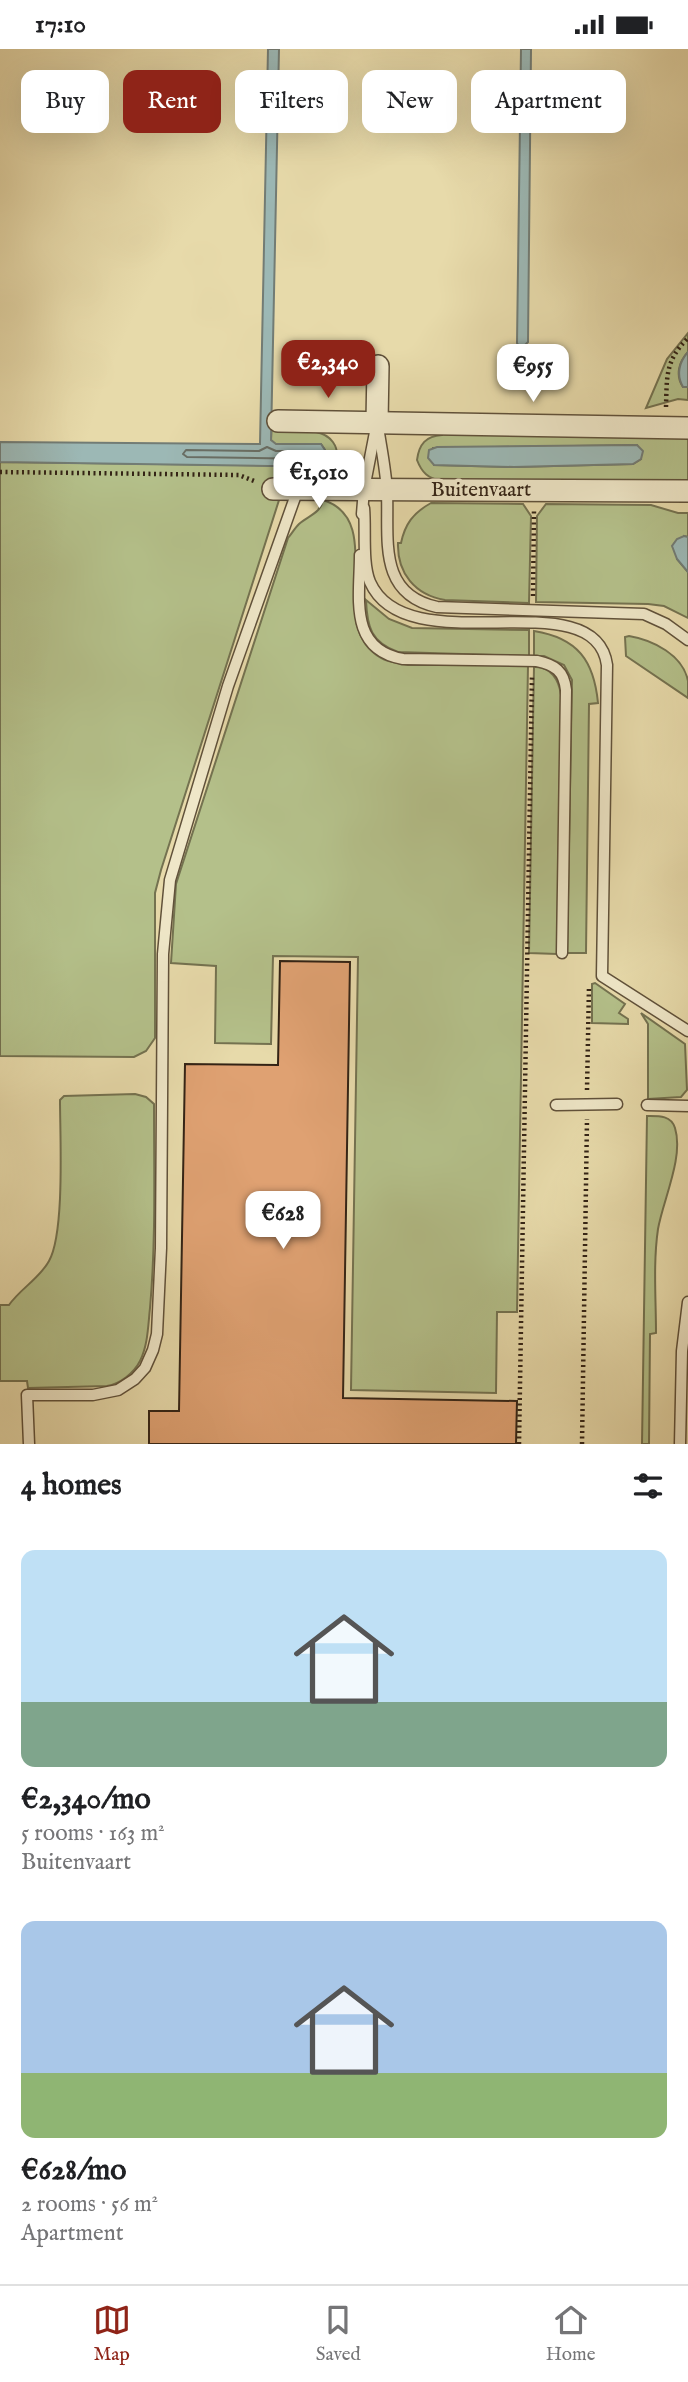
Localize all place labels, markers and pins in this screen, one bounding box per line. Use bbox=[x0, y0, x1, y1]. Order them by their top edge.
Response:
pin: €2,340 bbox=[271, 341, 385, 400]
pin: €955 bbox=[492, 345, 574, 404]
pin: €1,010 bbox=[262, 451, 376, 510]
pin: €628 bbox=[242, 1191, 324, 1251]

